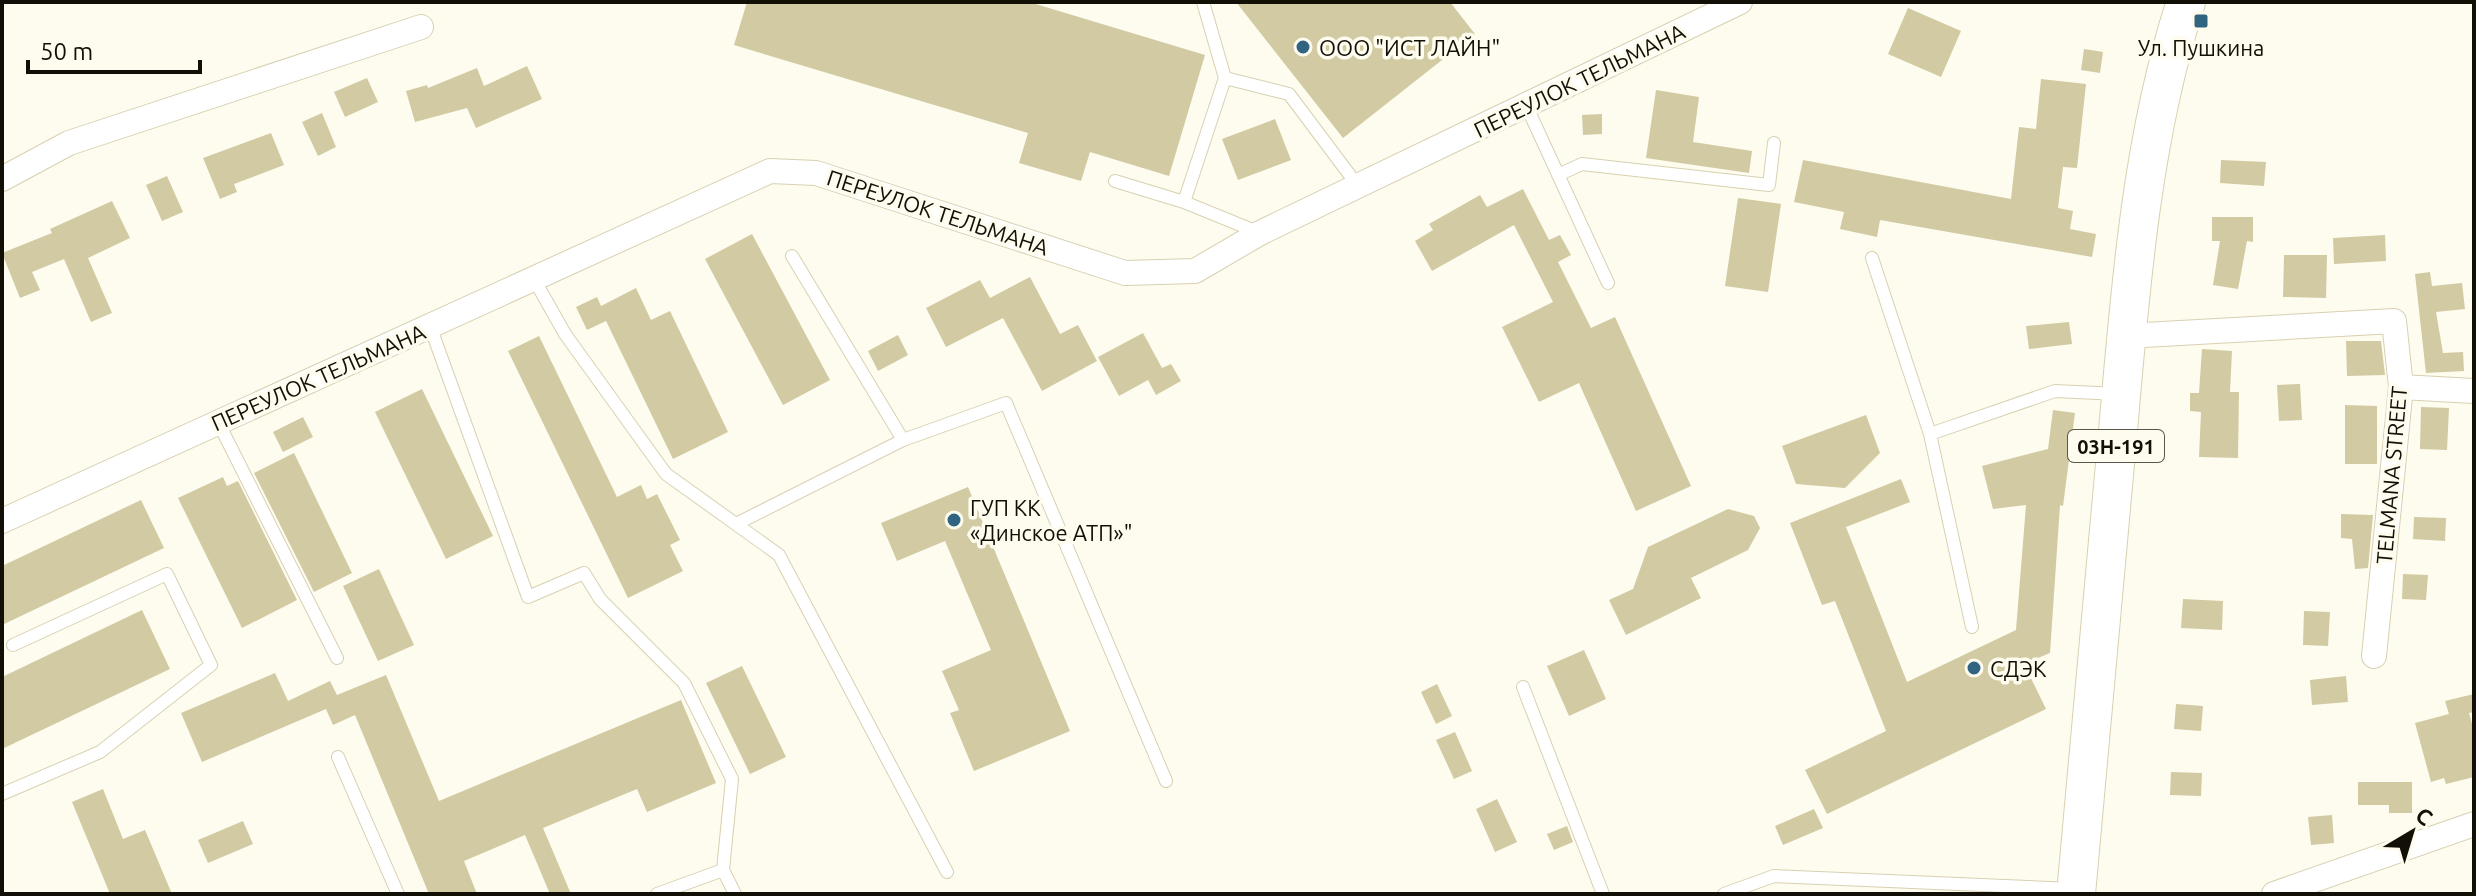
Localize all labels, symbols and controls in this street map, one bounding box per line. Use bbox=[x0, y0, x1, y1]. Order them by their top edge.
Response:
marker: Ул. Пушкина bbox=[2192, 12, 2210, 30]
street label: ПЕРЕУЛОК ТЕЛЬМАНА bbox=[1469, 18, 1689, 142]
scale bar bbox=[28, 24, 200, 74]
place label: ООО "ИСТ ЛАЙН" bbox=[1319, 35, 1500, 60]
place label: Ул. Пушкина bbox=[2138, 35, 2264, 60]
text: 50 m bbox=[40, 38, 93, 65]
marker: ООО "ИСТ ЛАЙН" bbox=[1294, 38, 1312, 56]
street label: ПЕРЕУЛОК ТЕЛЬМАНА bbox=[824, 164, 1053, 260]
street label: ПЕРЕУЛОК ТЕЛЬМАНА bbox=[207, 318, 429, 436]
street label: TELMANA STREET bbox=[2371, 385, 2411, 565]
road number: 03Н-191 bbox=[2068, 430, 2164, 462]
place label: ГУП КК «Динское АТП»" bbox=[970, 495, 1132, 545]
marker: ГУП КК «Динское АТП»" bbox=[945, 511, 963, 529]
place label: СДЭК bbox=[1990, 656, 2047, 681]
marker: СДЭК bbox=[1965, 659, 1983, 677]
north arrow bbox=[2372, 792, 2452, 872]
text: С bbox=[2411, 802, 2438, 830]

